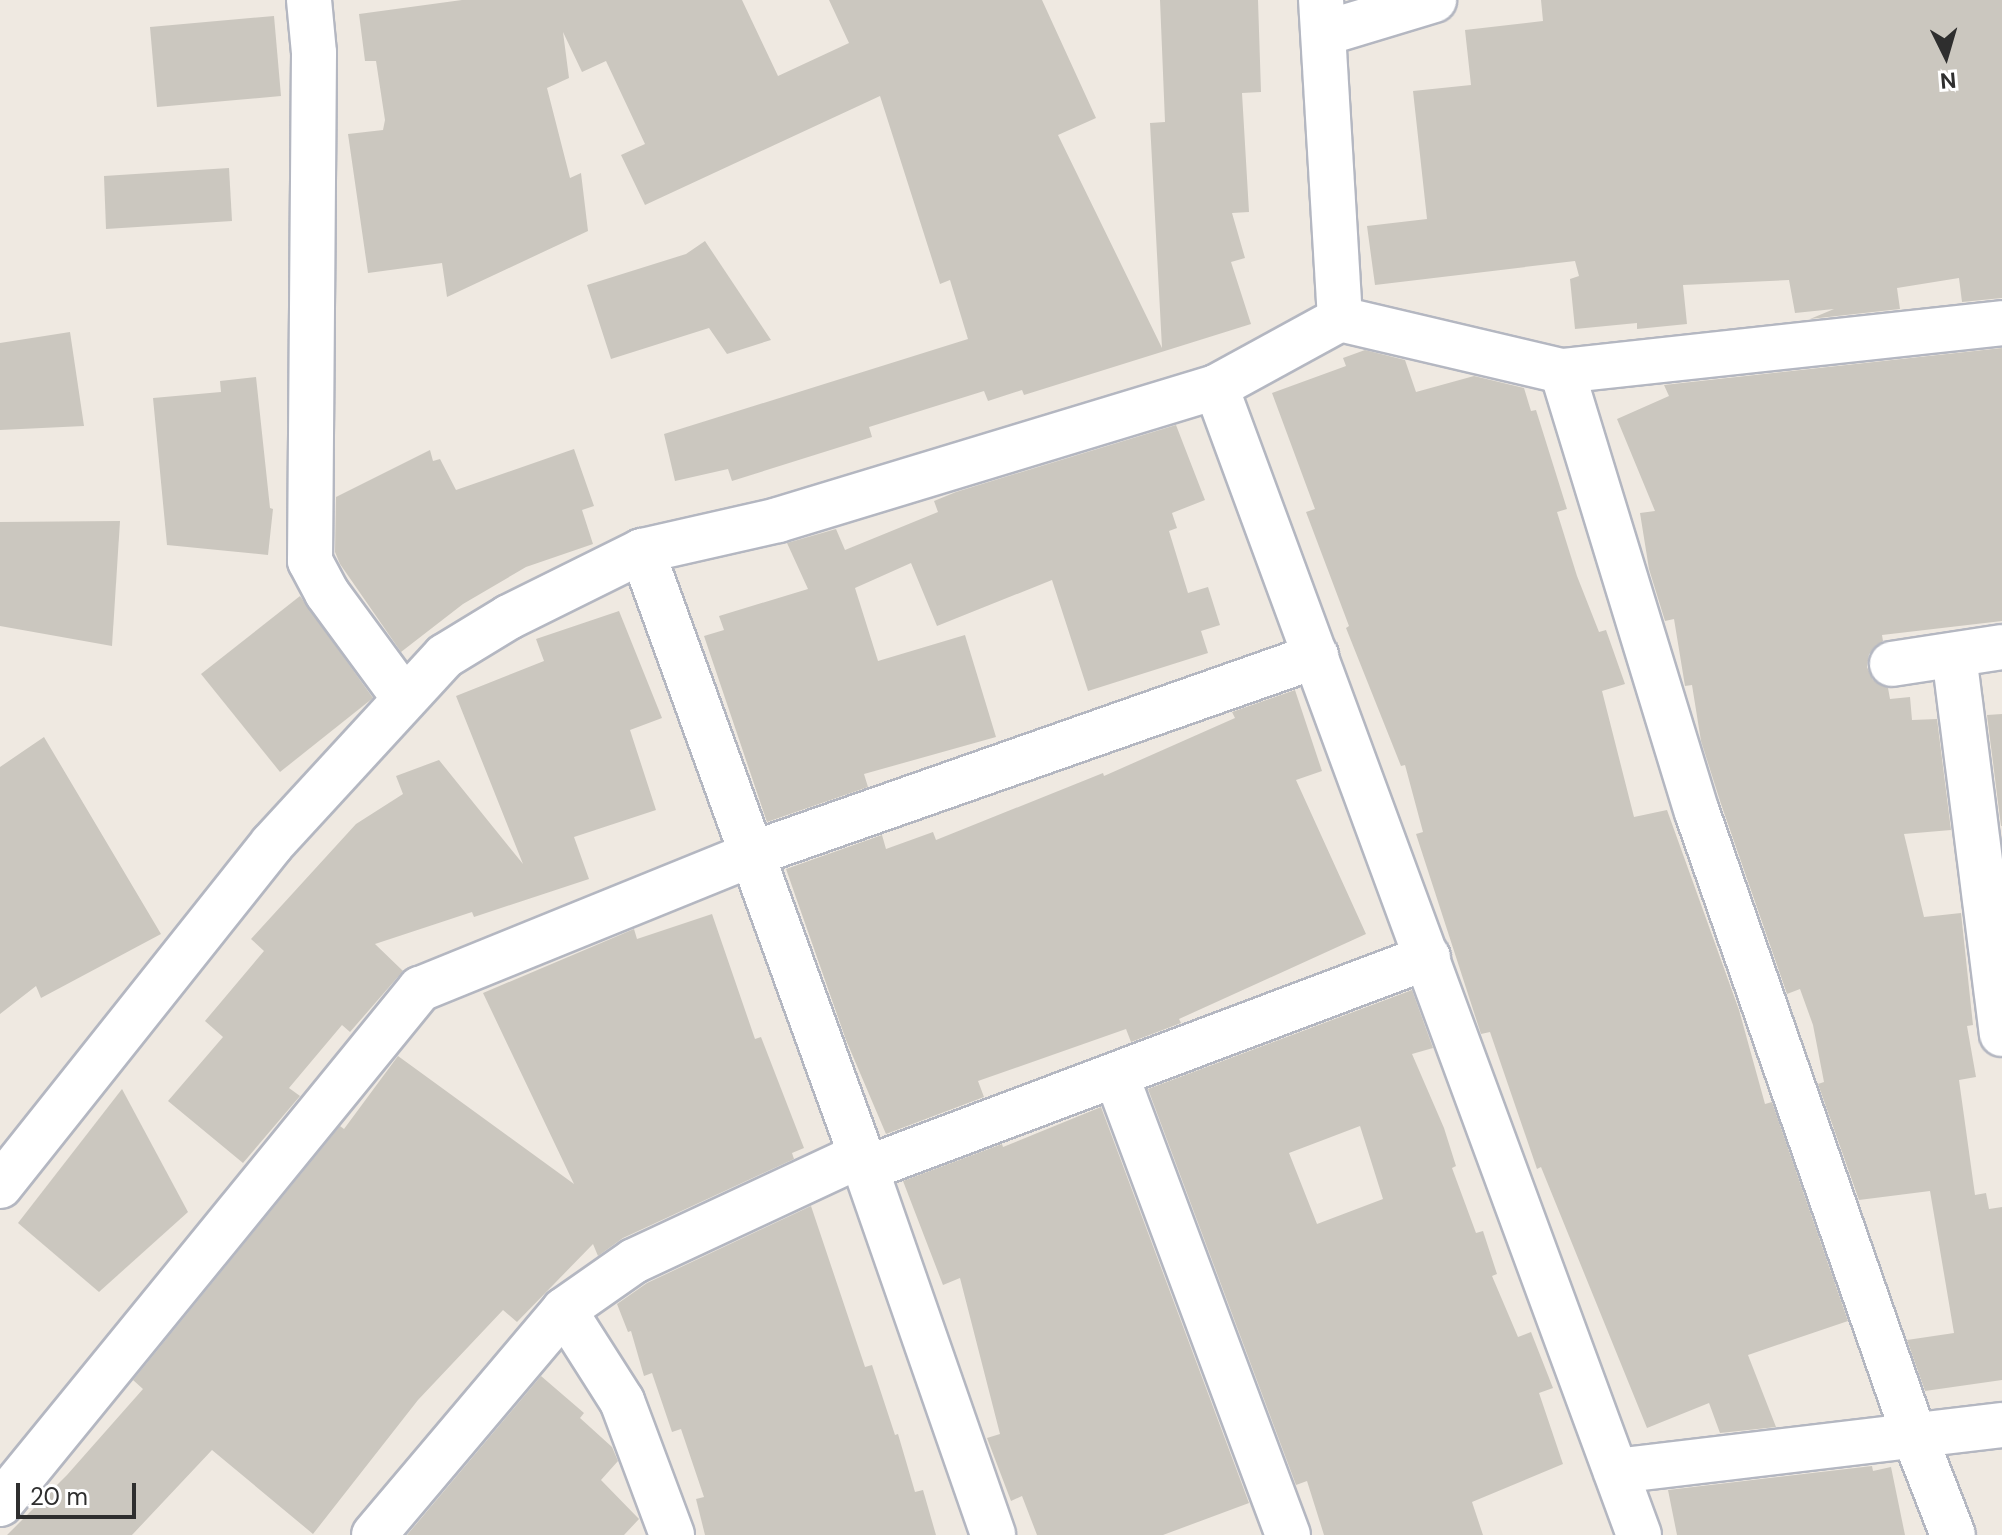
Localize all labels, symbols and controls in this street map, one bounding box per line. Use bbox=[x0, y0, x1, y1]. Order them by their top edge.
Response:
north arrow bbox=[1906, 16, 1986, 96]
text: N bbox=[1939, 65, 1957, 96]
scale bar bbox=[20, 1467, 140, 1517]
text: 20 m bbox=[30, 1481, 88, 1512]

